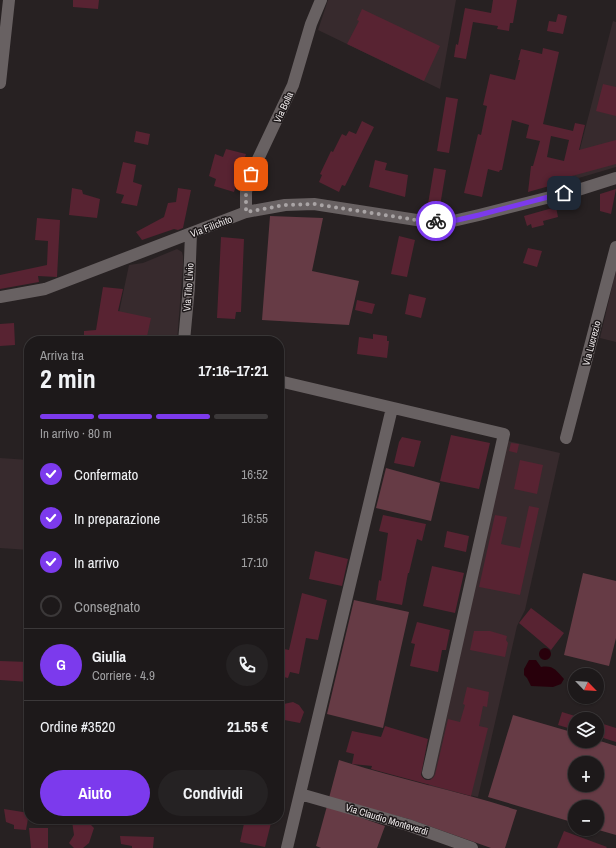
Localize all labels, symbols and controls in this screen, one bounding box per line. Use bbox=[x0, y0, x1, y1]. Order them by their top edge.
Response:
street label: Via Bolla bbox=[271, 89, 296, 125]
pin bbox=[234, 157, 268, 191]
icon: bag bbox=[240, 163, 262, 185]
pin bbox=[547, 176, 581, 210]
icon: home bbox=[553, 182, 575, 204]
courier bbox=[416, 201, 456, 241]
icon: bike bbox=[425, 210, 447, 232]
street label: Via Filichito bbox=[188, 212, 234, 240]
street label: Via Tito Livio bbox=[180, 262, 197, 312]
street label: Via Lucrezio bbox=[579, 319, 604, 367]
text: Arriva tra bbox=[40, 347, 84, 364]
text: 17:16–17:21 bbox=[198, 360, 268, 381]
text: 2 min bbox=[40, 361, 96, 396]
text: In arrivo · 80 m bbox=[40, 425, 112, 442]
icon: check bbox=[40, 463, 62, 485]
text: Confermato bbox=[74, 464, 138, 485]
text: 16:52 bbox=[241, 466, 268, 483]
icon: check bbox=[40, 507, 62, 529]
text: In preparazione bbox=[74, 508, 160, 529]
text: 16:55 bbox=[241, 510, 268, 527]
icon: check bbox=[40, 551, 62, 573]
text: In arrivo bbox=[74, 552, 119, 573]
text: 17:10 bbox=[241, 554, 268, 571]
text: Consegnato bbox=[74, 596, 140, 617]
button: phone bbox=[226, 644, 268, 686]
text: Giulia bbox=[92, 646, 126, 667]
text: G bbox=[56, 654, 66, 675]
text: Corriere · 4.9 bbox=[92, 667, 155, 684]
north arrow bbox=[568, 668, 604, 704]
map controls bbox=[568, 668, 604, 836]
button: layers bbox=[568, 712, 604, 748]
text: Ordine #3520 bbox=[40, 716, 115, 737]
text: 21.55 € bbox=[227, 716, 268, 737]
button: + bbox=[568, 756, 604, 792]
button: Aiuto bbox=[40, 770, 150, 816]
button: Condividi bbox=[158, 770, 268, 816]
button: − bbox=[568, 800, 604, 836]
street label: Via Claudio Monteverdi bbox=[344, 801, 430, 838]

